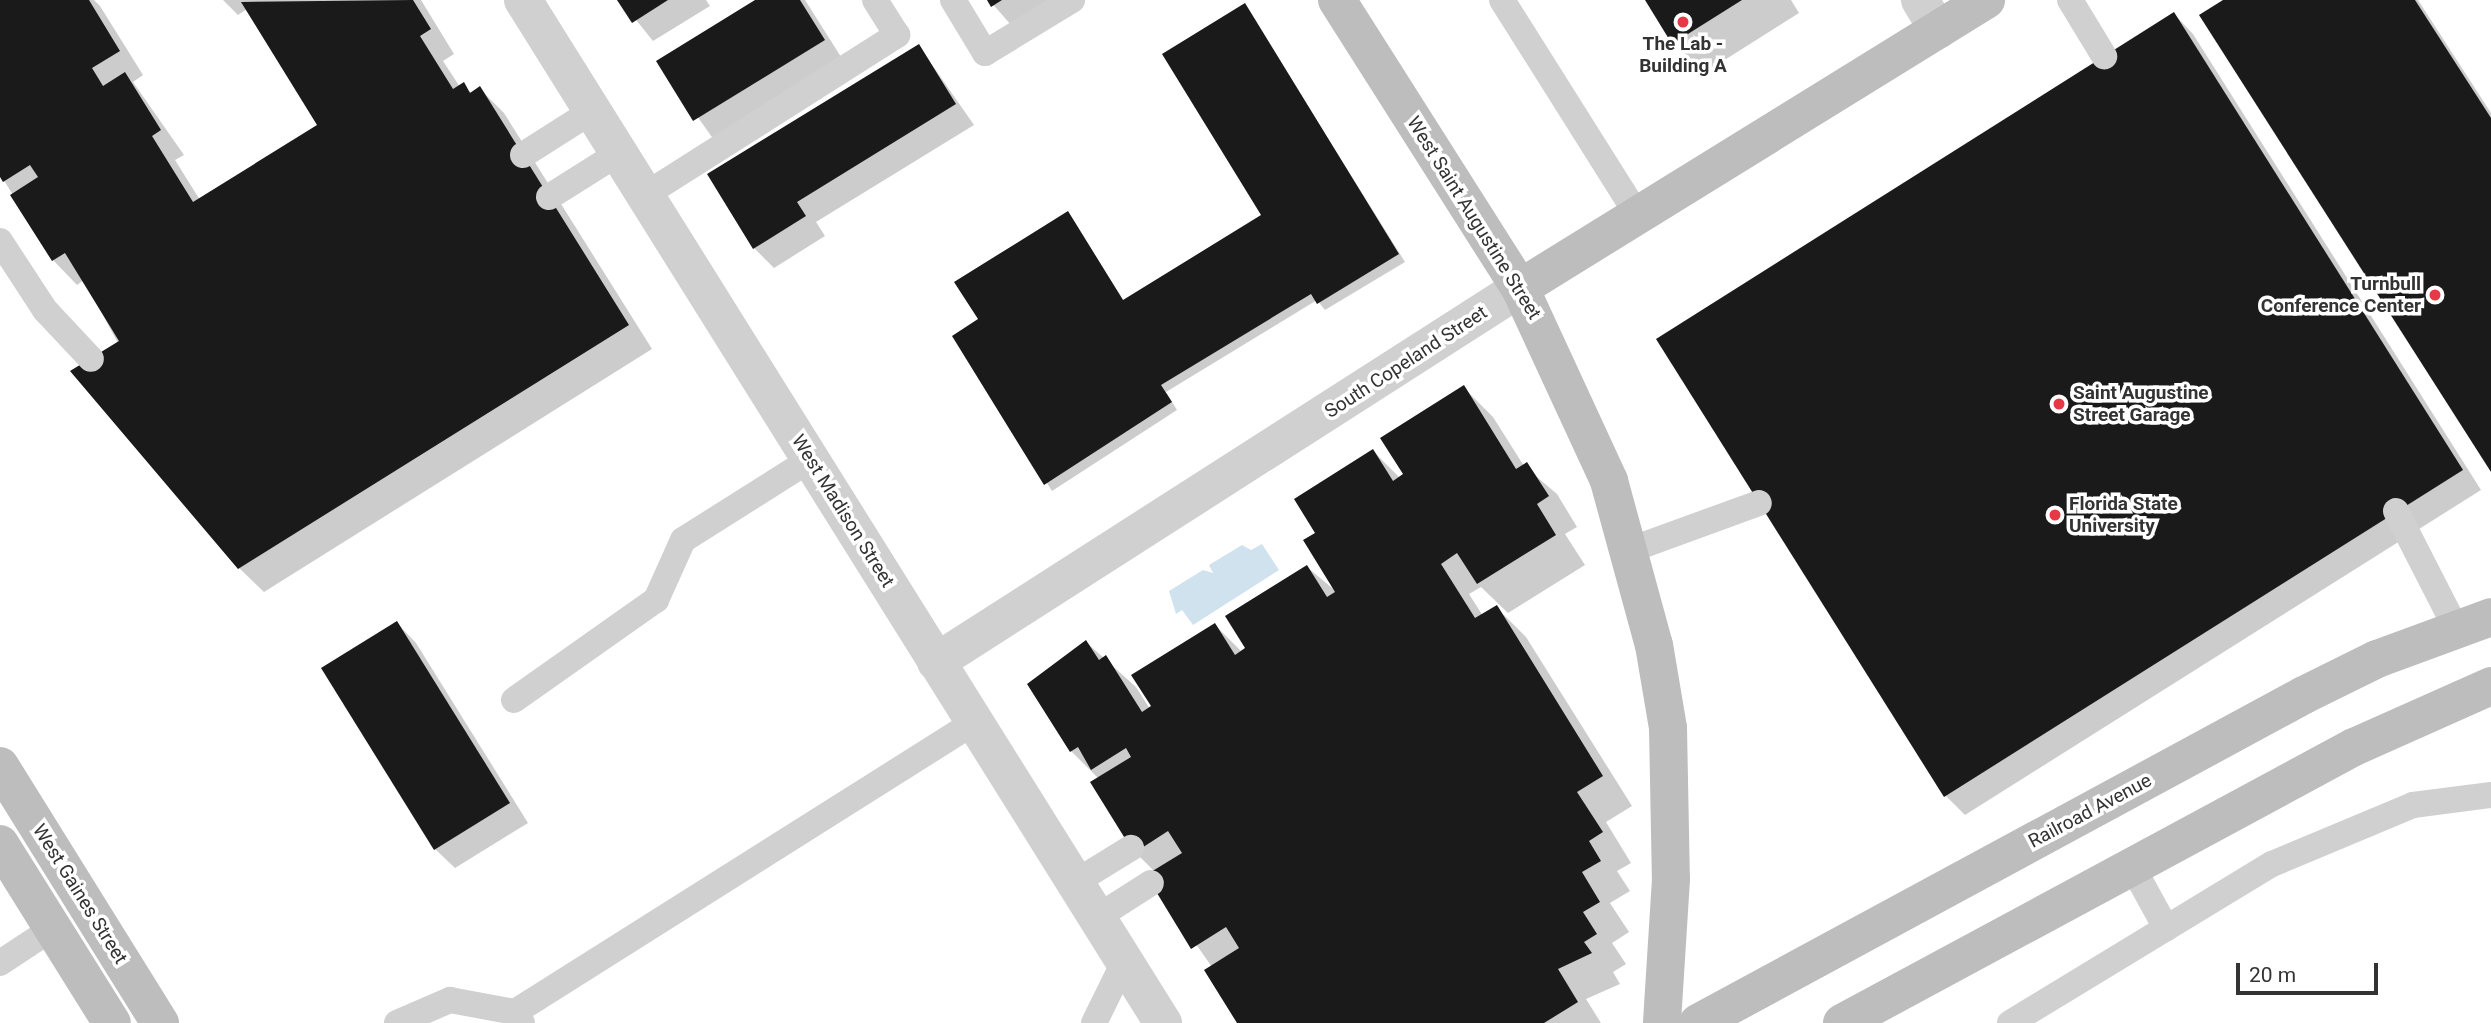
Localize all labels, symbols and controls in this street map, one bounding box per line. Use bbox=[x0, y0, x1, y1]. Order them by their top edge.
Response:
marker: The Lab - Building A bbox=[1675, 14, 1691, 30]
place label: The Lab - Building A bbox=[1639, 33, 1727, 77]
street label: West Saint Augustine Street bbox=[1402, 112, 1546, 324]
place label: Turnbull Conference Center bbox=[2261, 273, 2421, 317]
marker: Turnbull Conference Center bbox=[2427, 287, 2443, 303]
street label: South Copeland Street bbox=[1321, 301, 1491, 423]
place label: Saint Augustine Street Garage bbox=[2073, 382, 2209, 426]
marker: Saint Augustine Street Garage bbox=[2051, 396, 2067, 412]
street label: West Madison Street bbox=[787, 430, 899, 592]
place label: Florida State University bbox=[2069, 493, 2178, 537]
marker: Florida State University bbox=[2047, 507, 2063, 523]
street label: Railroad Avenue bbox=[2024, 769, 2156, 853]
street label: West Gaines Street bbox=[28, 820, 132, 968]
scale bar bbox=[2239, 950, 2381, 994]
text: 20 m bbox=[2249, 963, 2296, 987]

